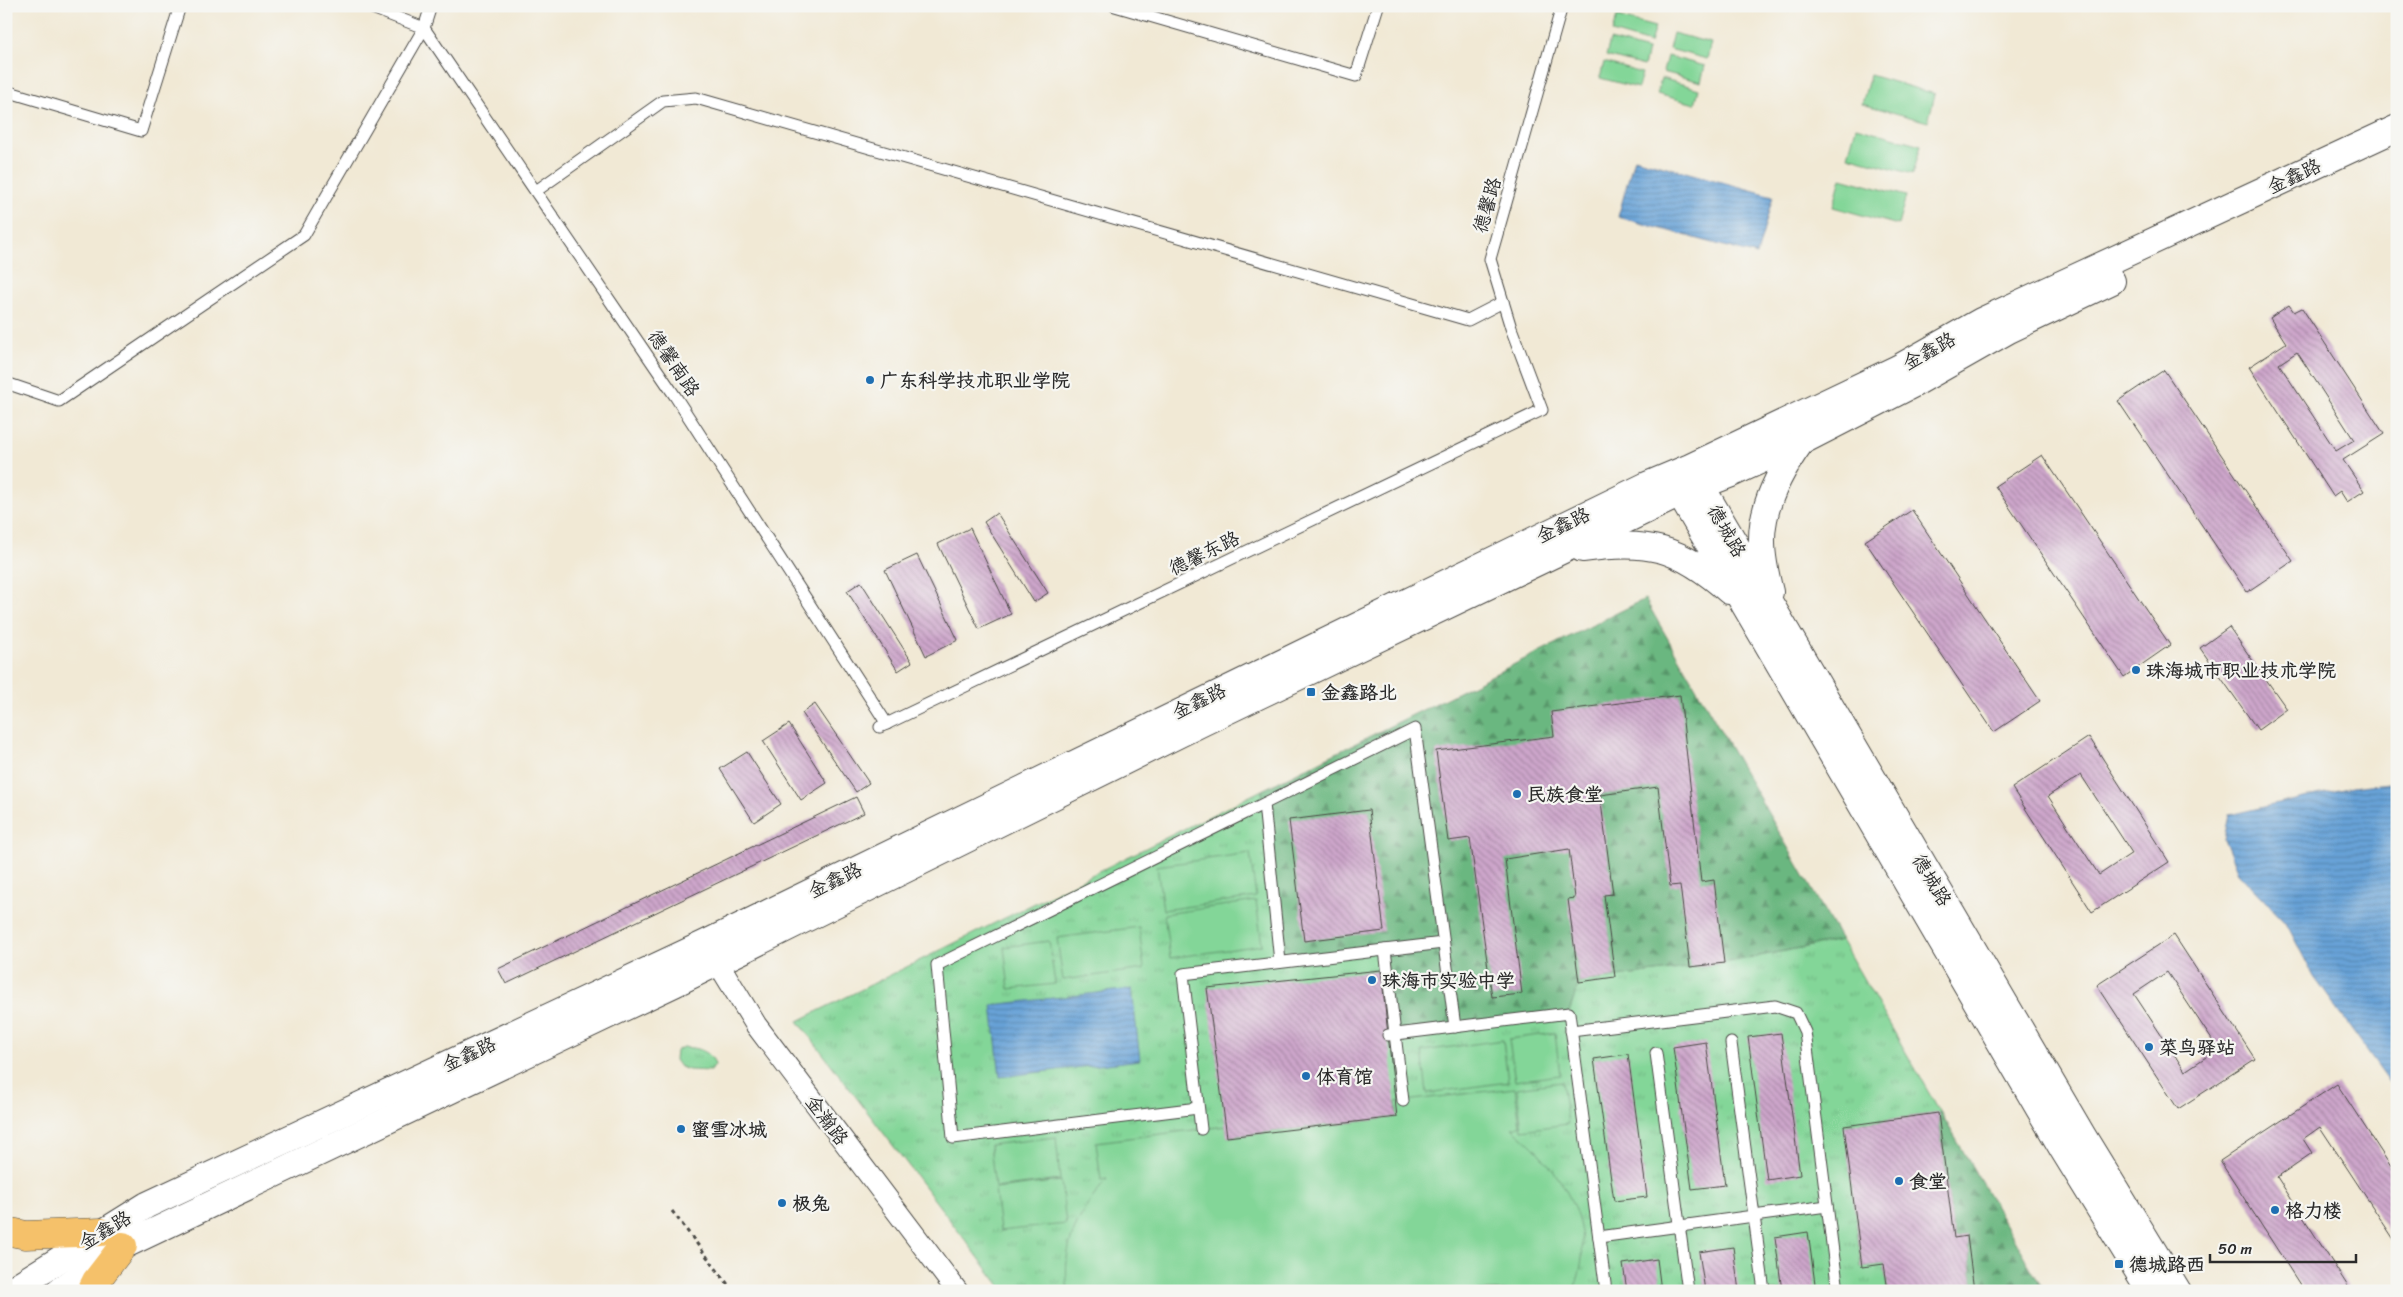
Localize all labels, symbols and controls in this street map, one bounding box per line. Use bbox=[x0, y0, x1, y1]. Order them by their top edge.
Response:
street label: 金鑫路 bbox=[2261, 149, 2327, 203]
street label: 德馨路 bbox=[1463, 173, 1511, 237]
street label: 德馨南路 bbox=[639, 322, 709, 404]
street label: 金鑫路 bbox=[1896, 323, 1962, 379]
place label: 广东科学技术职业学院 bbox=[880, 364, 1070, 397]
marker: 广东科学技术职业学院 bbox=[864, 374, 876, 386]
street label: 金鑫路 bbox=[1530, 498, 1596, 552]
street label: 德城路 bbox=[1698, 498, 1756, 564]
street label: 德馨东路 bbox=[1163, 522, 1245, 584]
place label: 珠海城市职业技术学院 bbox=[2146, 654, 2336, 687]
marker: 珠海城市职业技术学院 bbox=[2130, 664, 2142, 676]
street label: 金鑫路 bbox=[1166, 674, 1232, 728]
place label: 金鑫路北 bbox=[1321, 676, 1397, 709]
marker: 金鑫路北 bbox=[1305, 686, 1317, 698]
place label: 民族食堂 bbox=[1527, 778, 1603, 811]
marker: 民族食堂 bbox=[1511, 788, 1523, 800]
street label: 德城路 bbox=[1903, 847, 1961, 913]
street label: 金鑫路 bbox=[802, 853, 868, 907]
place label: 珠海市实验中学 bbox=[1382, 964, 1515, 997]
marker: 珠海市实验中学 bbox=[1366, 974, 1378, 986]
street label: 金鑫路 bbox=[436, 1027, 502, 1081]
place label: 菜鸟驿站 bbox=[2159, 1031, 2235, 1064]
marker: 菜鸟驿站 bbox=[2143, 1041, 2155, 1053]
place label: 体育馆 bbox=[1316, 1060, 1373, 1093]
marker: 体育馆 bbox=[1300, 1070, 1312, 1082]
street label: 金瀚路 bbox=[797, 1087, 857, 1153]
place label: 蜜雪冰城 bbox=[691, 1113, 767, 1146]
marker: 蜜雪冰城 bbox=[675, 1123, 687, 1135]
place label: 食堂 bbox=[1909, 1165, 1947, 1198]
marker: 食堂 bbox=[1893, 1175, 1905, 1187]
place label: 极兔 bbox=[792, 1187, 830, 1220]
place label: 格力楼 bbox=[2285, 1194, 2342, 1227]
marker: 极兔 bbox=[776, 1197, 788, 1209]
street label: 金鑫路 bbox=[72, 1201, 138, 1259]
marker: 格力楼 bbox=[2269, 1204, 2281, 1216]
scale bar bbox=[2210, 1232, 2357, 1264]
text: 50 m bbox=[2218, 1236, 2253, 1262]
place label: 德城路西 bbox=[2129, 1248, 2205, 1281]
marker: 德城路西 bbox=[2113, 1258, 2125, 1270]

